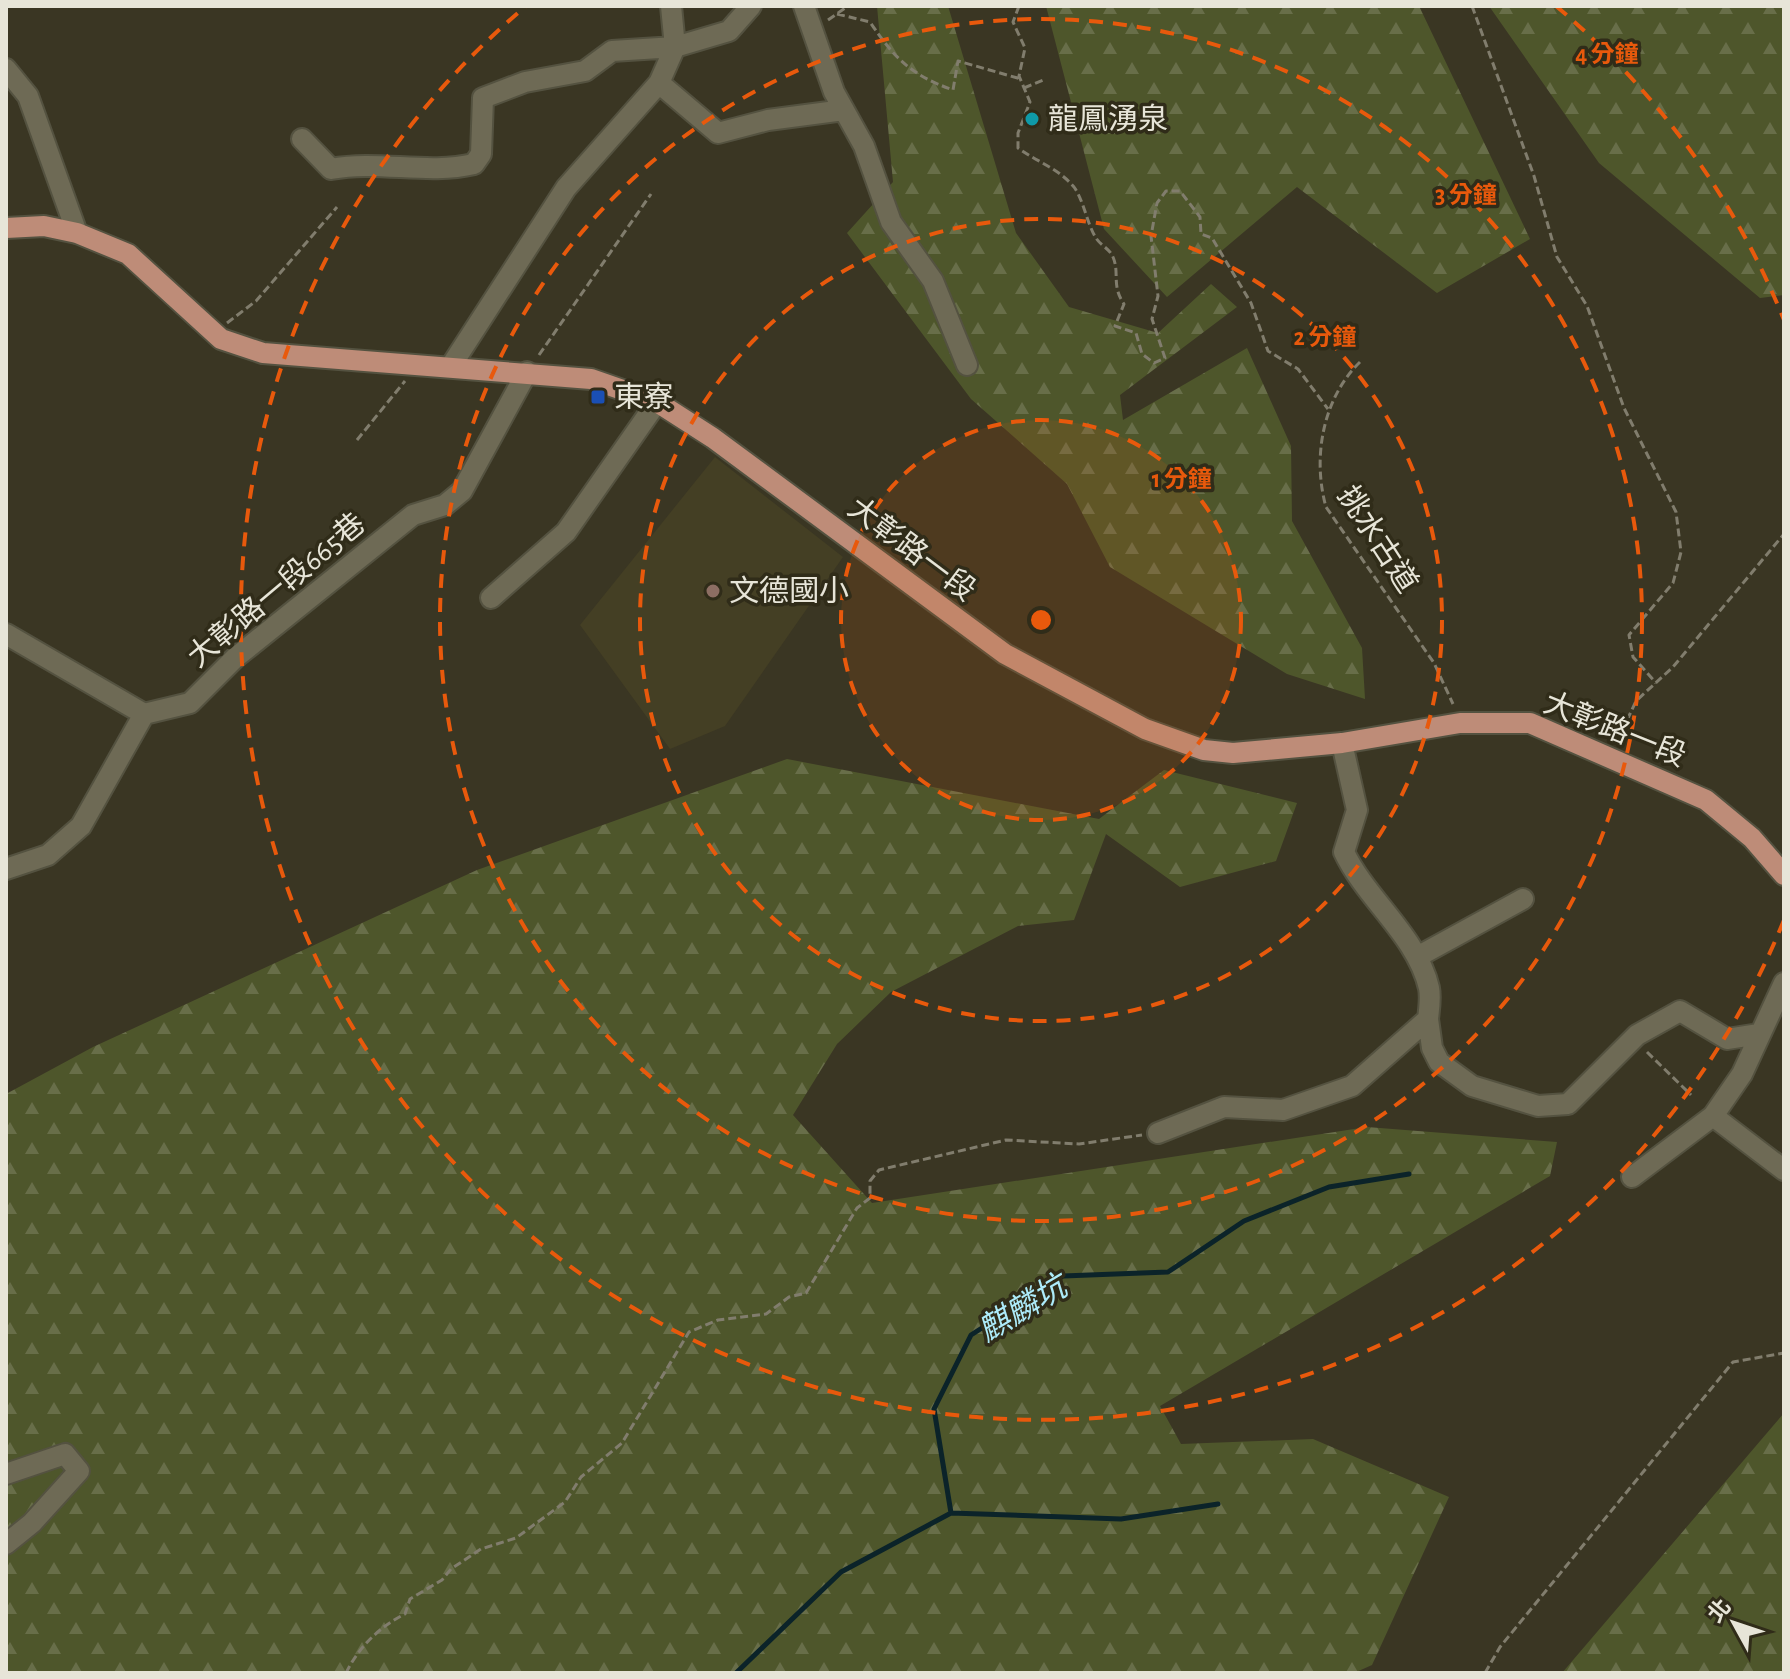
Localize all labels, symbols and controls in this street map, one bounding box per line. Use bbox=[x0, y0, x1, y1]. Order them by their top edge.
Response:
text: 4 分鐘 bbox=[1575, 41, 1639, 67]
place label: 龍鳳湧泉 bbox=[1048, 103, 1168, 135]
marker: 龍鳳湧泉 bbox=[1023, 110, 1041, 128]
text: 3 分鐘 bbox=[1435, 182, 1497, 208]
text: 2 分鐘 bbox=[1294, 324, 1356, 350]
place label: 東寮 bbox=[614, 381, 674, 413]
marker: 東寮 bbox=[589, 388, 607, 406]
text: 1 分鐘 bbox=[1152, 466, 1212, 492]
street label: 挑水古道 bbox=[1332, 480, 1424, 598]
street label: 大彰路一段 bbox=[842, 491, 982, 607]
street label: 大彰路一段665巷 bbox=[181, 507, 371, 673]
place label: 文德國小 bbox=[729, 575, 849, 607]
marker: 文德國小 bbox=[704, 582, 722, 600]
centre of rings bbox=[1027, 606, 1055, 634]
street label: 大彰路一段 bbox=[1539, 686, 1691, 772]
water label: 麒麟坑 bbox=[972, 1267, 1075, 1347]
north arrow bbox=[1694, 1583, 1774, 1663]
text: 北 bbox=[1703, 1595, 1735, 1626]

